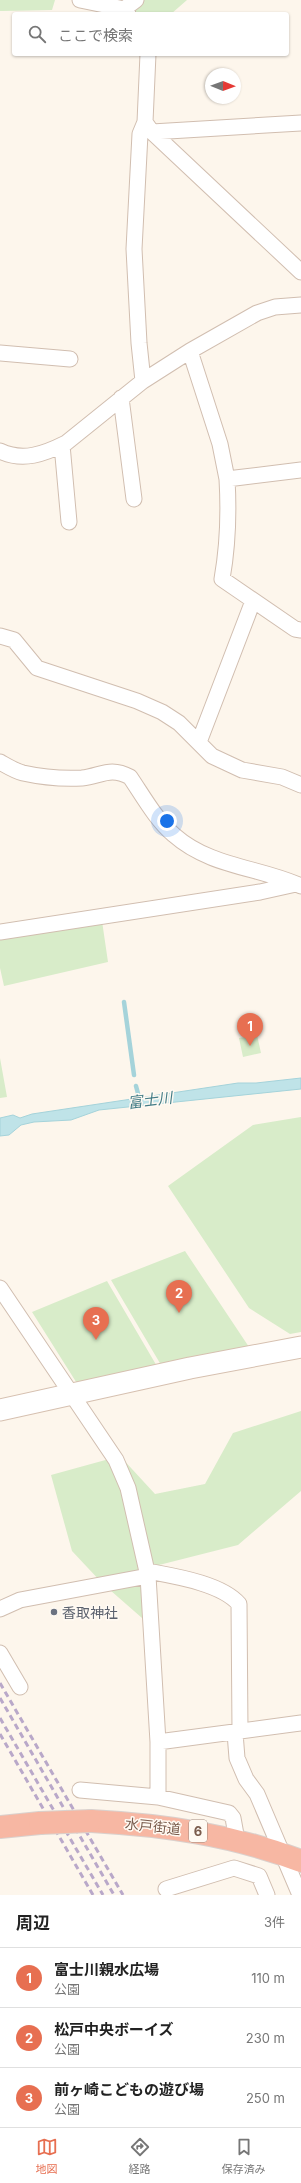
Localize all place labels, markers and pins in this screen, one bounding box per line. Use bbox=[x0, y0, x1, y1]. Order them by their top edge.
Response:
pin: 1 bbox=[237, 1013, 263, 1046]
pin: 2 bbox=[166, 1280, 192, 1313]
pin: 3 bbox=[83, 1307, 109, 1340]
place label: 香取神社 bbox=[62, 1604, 118, 1621]
marker: 香取神社 bbox=[49, 1607, 59, 1617]

